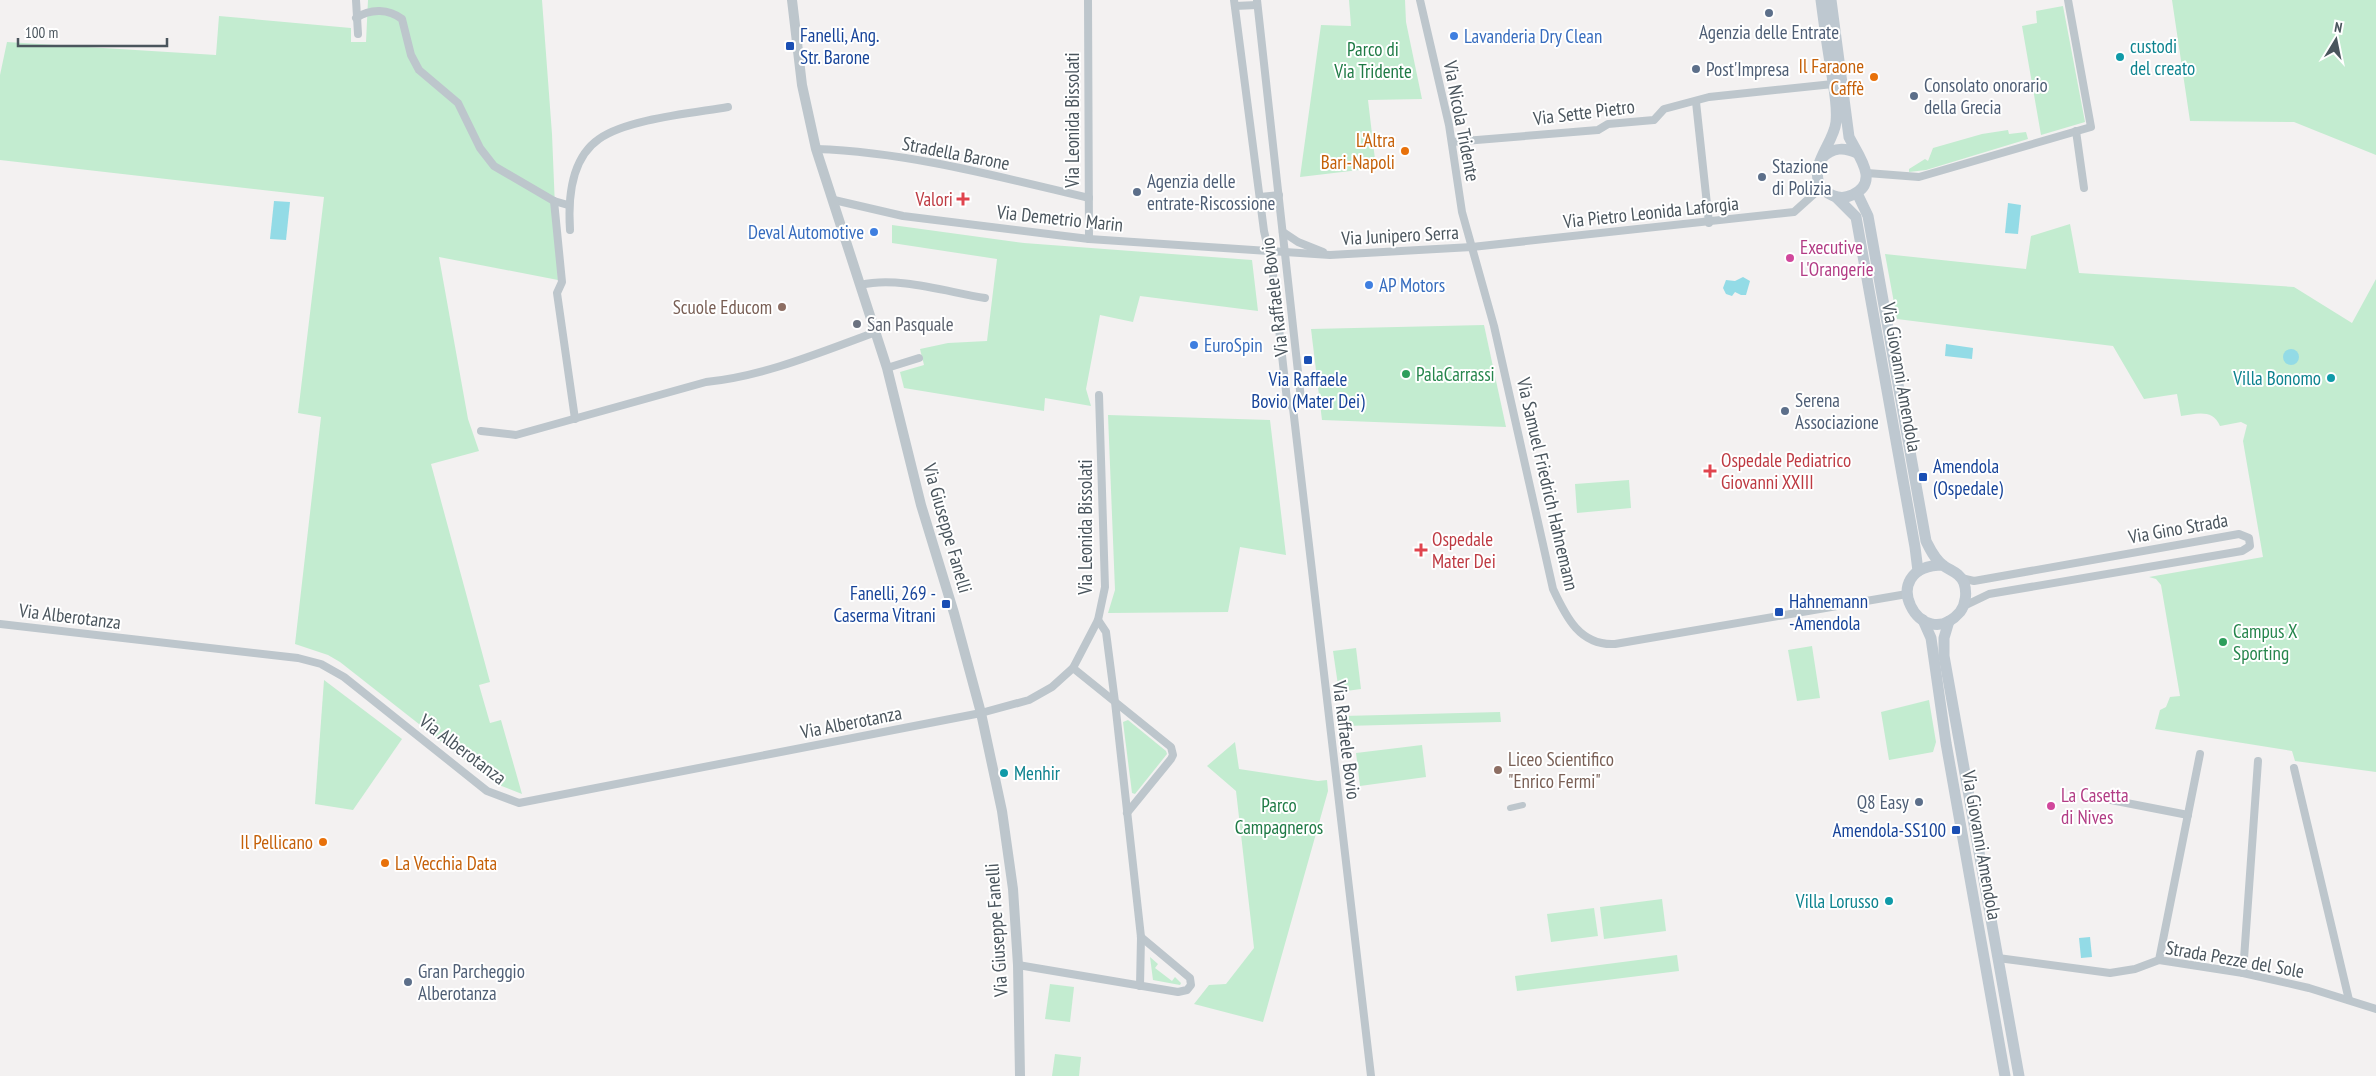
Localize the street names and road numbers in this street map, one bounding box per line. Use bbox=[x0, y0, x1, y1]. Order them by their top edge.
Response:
street label: Via Leonida Bissolati bbox=[1060, 52, 1084, 189]
street label: Via Nicola Tridente bbox=[1438, 58, 1486, 184]
street label: Via Sette Pietro bbox=[1531, 94, 1636, 130]
street label: Stradella Barone bbox=[900, 131, 1012, 175]
street label: Via Pietro Leonida Laforgia bbox=[1561, 191, 1740, 233]
street label: Via Demetrio Marin bbox=[995, 199, 1124, 237]
street label: Via Junipero Serra bbox=[1340, 220, 1459, 250]
street label: Via Raffaele Bovio bbox=[1255, 236, 1293, 359]
street label: Via Giovanni Amendola bbox=[1877, 299, 1927, 454]
street label: Via Samuel Friedrich Hahnemann bbox=[1512, 374, 1584, 593]
street label: Via Leonida Bissolati bbox=[1073, 459, 1097, 596]
street label: Via Giuseppe Fanelli bbox=[918, 460, 978, 596]
street label: Via Gino Strada bbox=[2125, 507, 2230, 549]
street label: Via Alberotanza bbox=[17, 598, 122, 634]
street label: Via Raffaele Bovio bbox=[1328, 678, 1366, 801]
street label: Via Alberotanza bbox=[797, 700, 904, 744]
street label: Via Alberotanza bbox=[414, 708, 511, 789]
street label: Via Giovanni Amendola bbox=[1957, 767, 2007, 922]
street label: Via Giuseppe Fanelli bbox=[979, 863, 1013, 998]
street label: Strada Pezze del Sole bbox=[2164, 935, 2306, 983]

